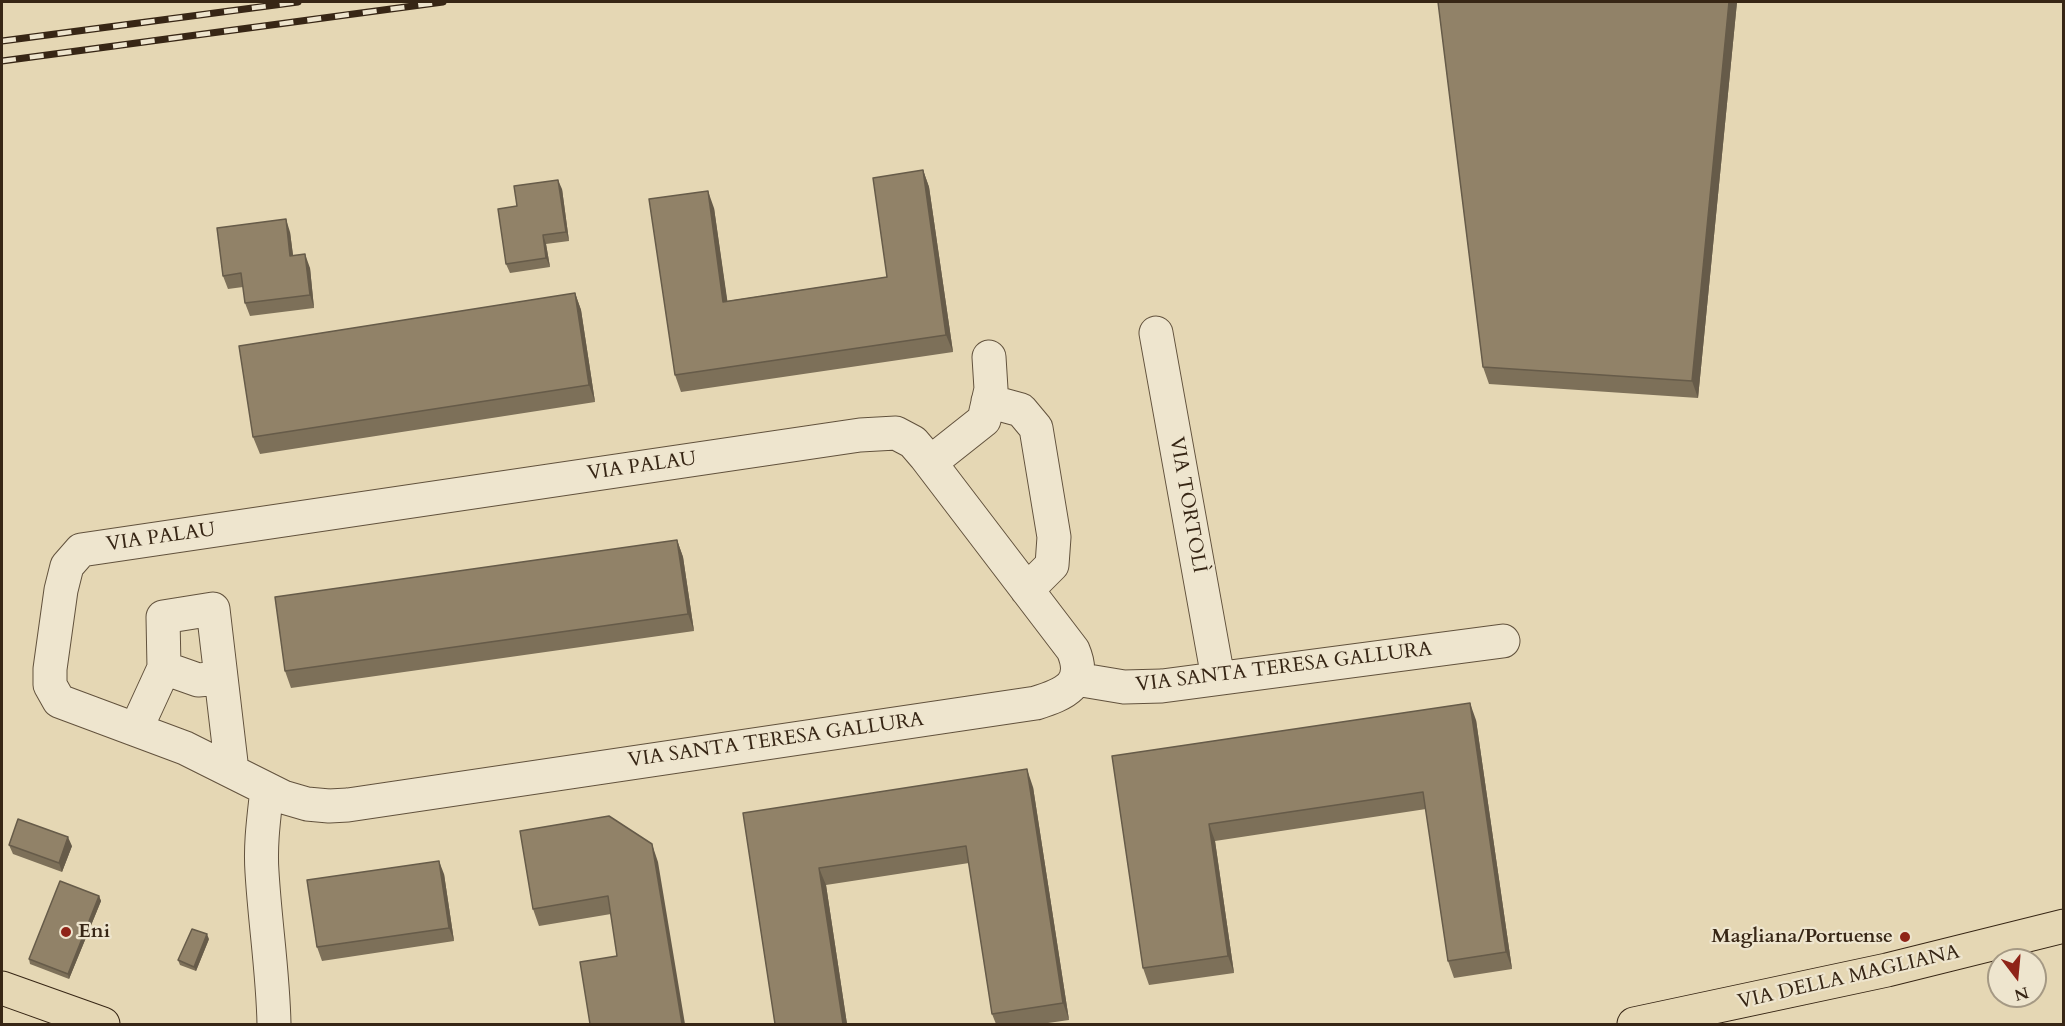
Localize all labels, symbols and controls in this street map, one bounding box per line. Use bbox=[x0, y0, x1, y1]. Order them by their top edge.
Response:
street label: VIA TORTOLÌ bbox=[1163, 435, 1211, 575]
street label: VIA PALAU bbox=[586, 447, 698, 487]
street label: VIA PALAU bbox=[105, 518, 217, 558]
street label: VIA SANTA TERESA GALLURA bbox=[1135, 638, 1433, 698]
street label: VIA SANTA TERESA GALLURA bbox=[627, 708, 925, 774]
place label: Eni bbox=[78, 920, 110, 944]
marker: Eni bbox=[59, 925, 73, 939]
place label: Magliana/Portuense bbox=[1711, 925, 1893, 949]
marker: Magliana/Portuense bbox=[1898, 930, 1912, 944]
street label: VIA DELLA MAGLIANA bbox=[1736, 941, 1962, 1015]
north arrow bbox=[1987, 948, 2047, 1008]
text: N bbox=[2012, 981, 2031, 1006]

